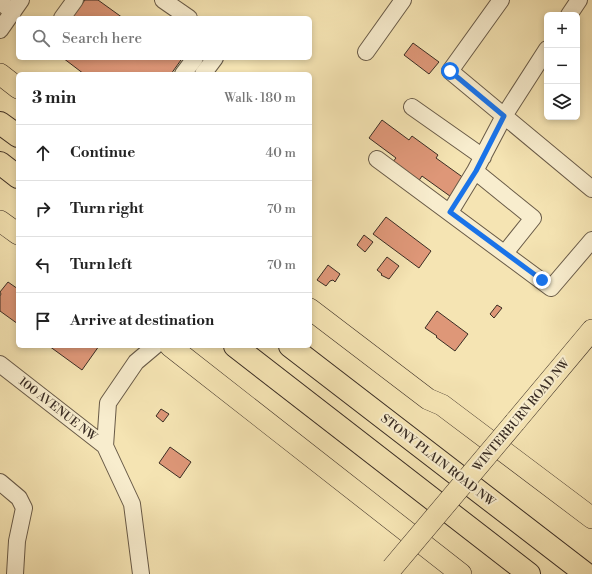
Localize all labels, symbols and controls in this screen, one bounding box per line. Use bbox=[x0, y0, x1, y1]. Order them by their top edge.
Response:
map controls bbox=[544, 12, 580, 120]
button: + bbox=[544, 12, 580, 48]
search box bbox=[16, 16, 312, 60]
icon: search bbox=[30, 27, 52, 49]
text: Search here bbox=[62, 29, 142, 48]
button: − bbox=[544, 48, 580, 84]
route start bbox=[441, 62, 459, 80]
button: layers bbox=[544, 84, 580, 120]
text: 3 min bbox=[32, 87, 76, 109]
text: Walk · 180 m bbox=[224, 90, 296, 106]
icon: ahead bbox=[32, 142, 54, 164]
text: Continue bbox=[70, 143, 135, 162]
text: 40 m bbox=[266, 145, 296, 161]
icon: right bbox=[32, 198, 54, 220]
text: Turn right bbox=[70, 199, 144, 218]
text: 70 m bbox=[267, 201, 296, 217]
icon: left bbox=[32, 254, 54, 276]
text: Turn left bbox=[70, 255, 132, 274]
text: 70 m bbox=[267, 257, 296, 273]
route end bbox=[533, 271, 551, 289]
icon: arrive bbox=[32, 310, 54, 332]
text: Arrive at destination bbox=[70, 311, 214, 330]
street label: WINTERBURN ROAD NW bbox=[469, 355, 574, 476]
street label: 100 AVENUE NW bbox=[16, 374, 101, 445]
street label: STONY PLAIN ROAD NW bbox=[377, 411, 499, 510]

